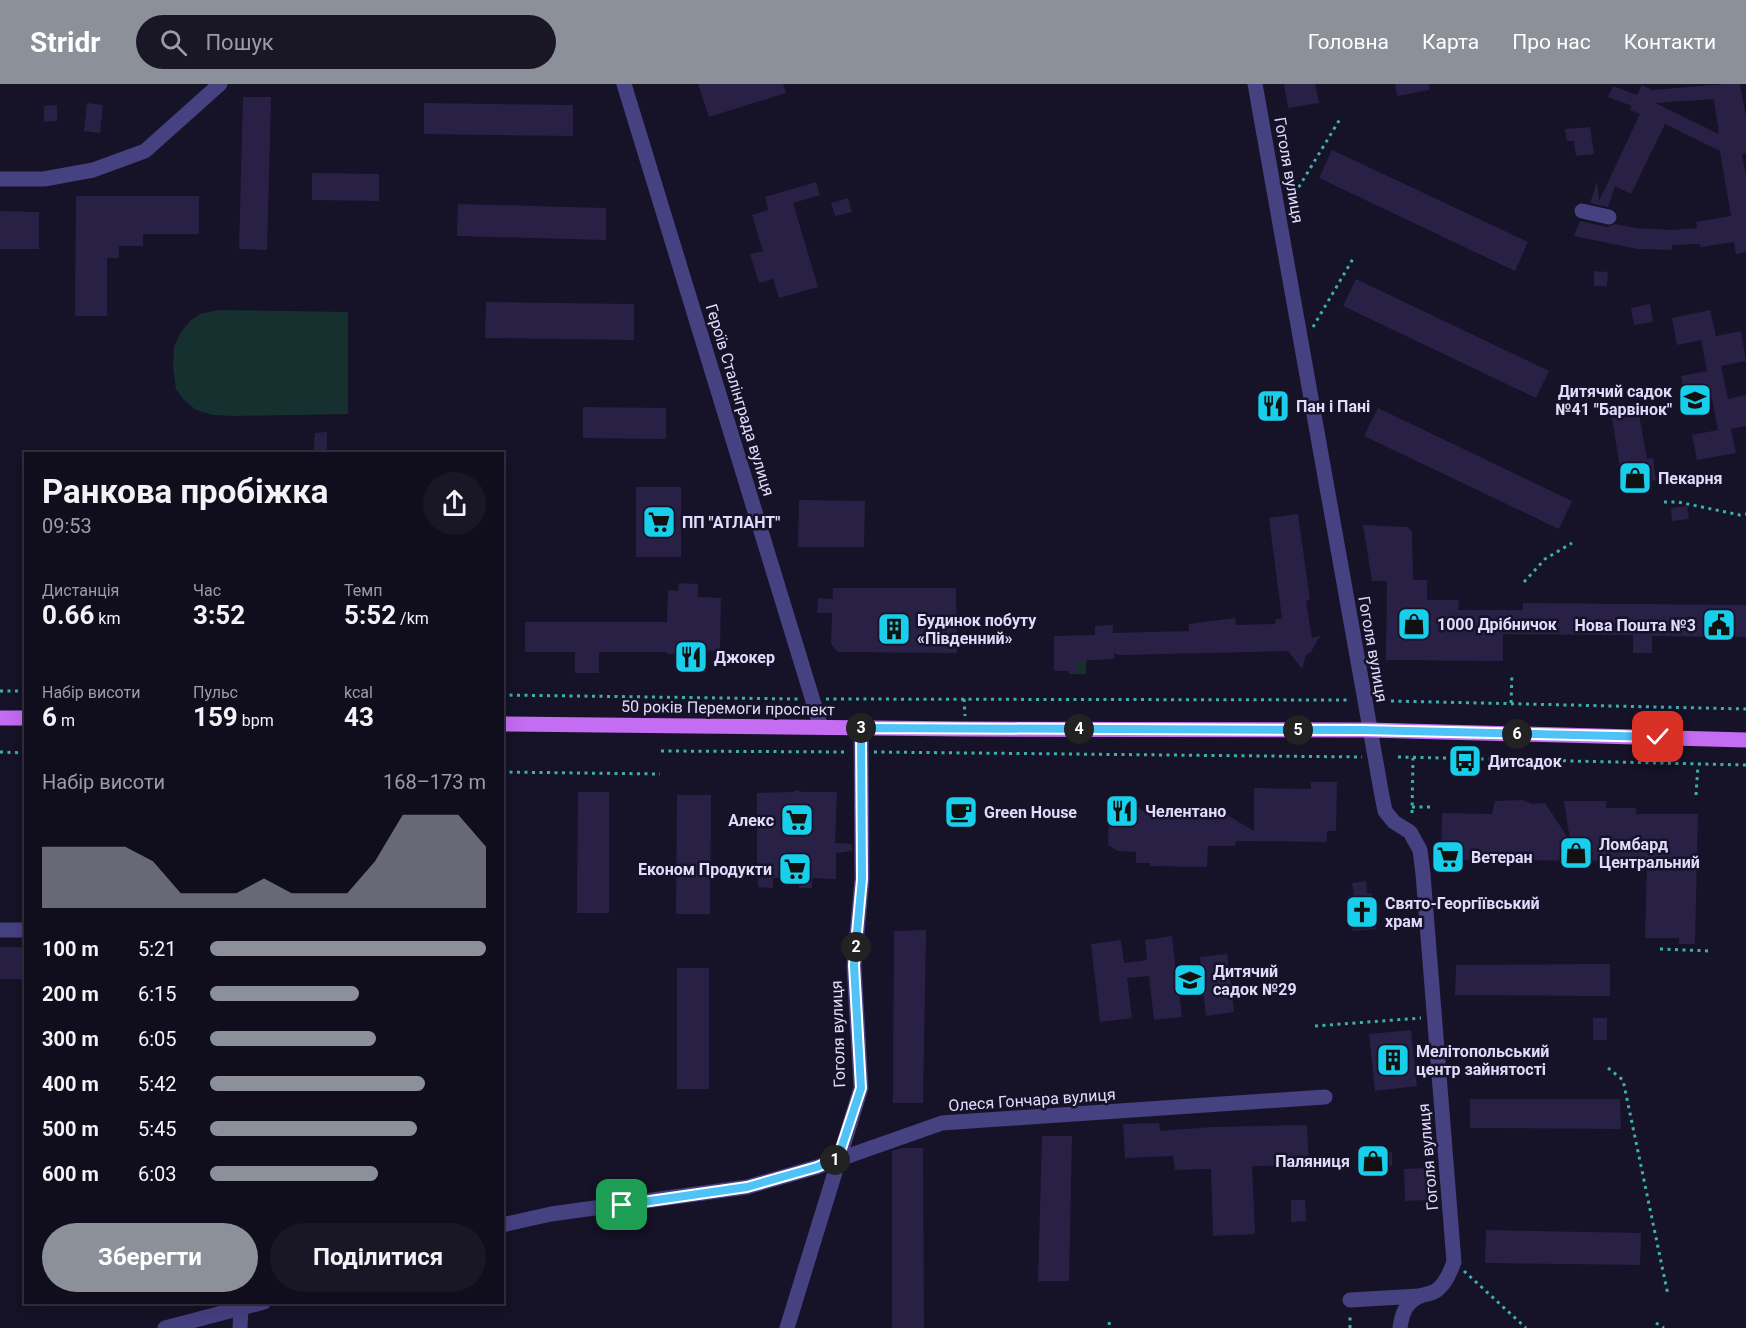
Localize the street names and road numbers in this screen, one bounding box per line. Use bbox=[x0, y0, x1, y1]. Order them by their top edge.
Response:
street label: Гоголя вулиця bbox=[1270, 116, 1308, 224]
street label: Героїв Сталінграда вулиця bbox=[702, 302, 778, 498]
street label: Гоголя вулиця bbox=[1354, 595, 1392, 703]
street label: 50 років Перемоги проспект bbox=[621, 697, 835, 719]
street label: Гоголя вулиця bbox=[827, 980, 849, 1088]
street label: Олеся Гончара вулиця bbox=[948, 1085, 1116, 1115]
street label: Гоголя вулиця bbox=[1414, 1103, 1442, 1211]

